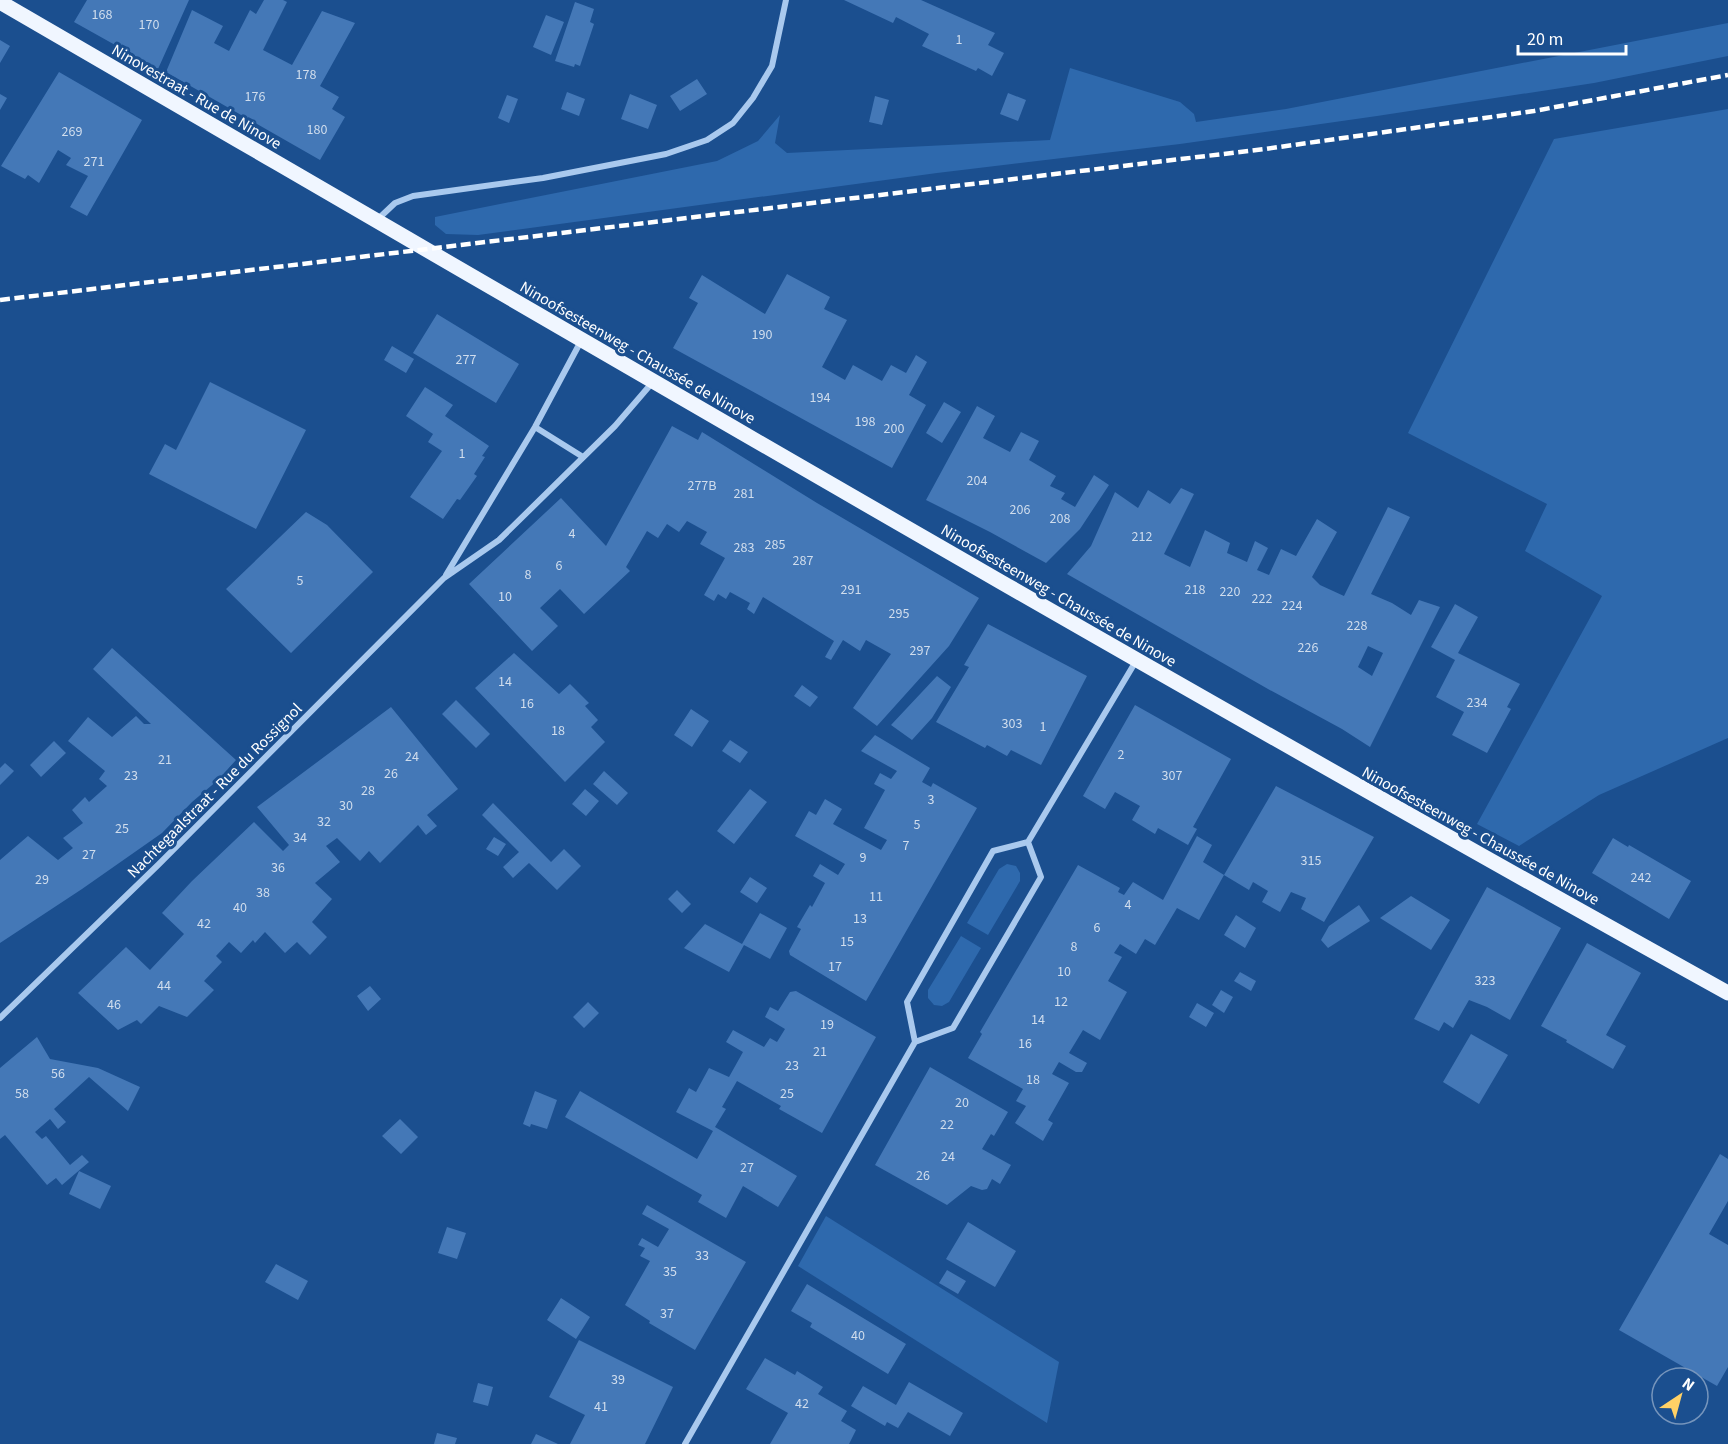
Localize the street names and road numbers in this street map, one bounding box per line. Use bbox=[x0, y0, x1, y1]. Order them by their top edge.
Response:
street label: Ninovestraat - Rue de Ninove bbox=[108, 39, 285, 155]
street label: Ninoofsesteenweg - Chaussée de Ninove bbox=[516, 276, 759, 430]
street label: Ninoofsesteenweg - Chaussée de Ninove bbox=[937, 519, 1180, 673]
street label: Nachtegaalstraat - Rue du Rossignol bbox=[122, 698, 307, 883]
street label: Ninoofsesteenweg - Chaussée de Ninove bbox=[1358, 761, 1603, 911]

